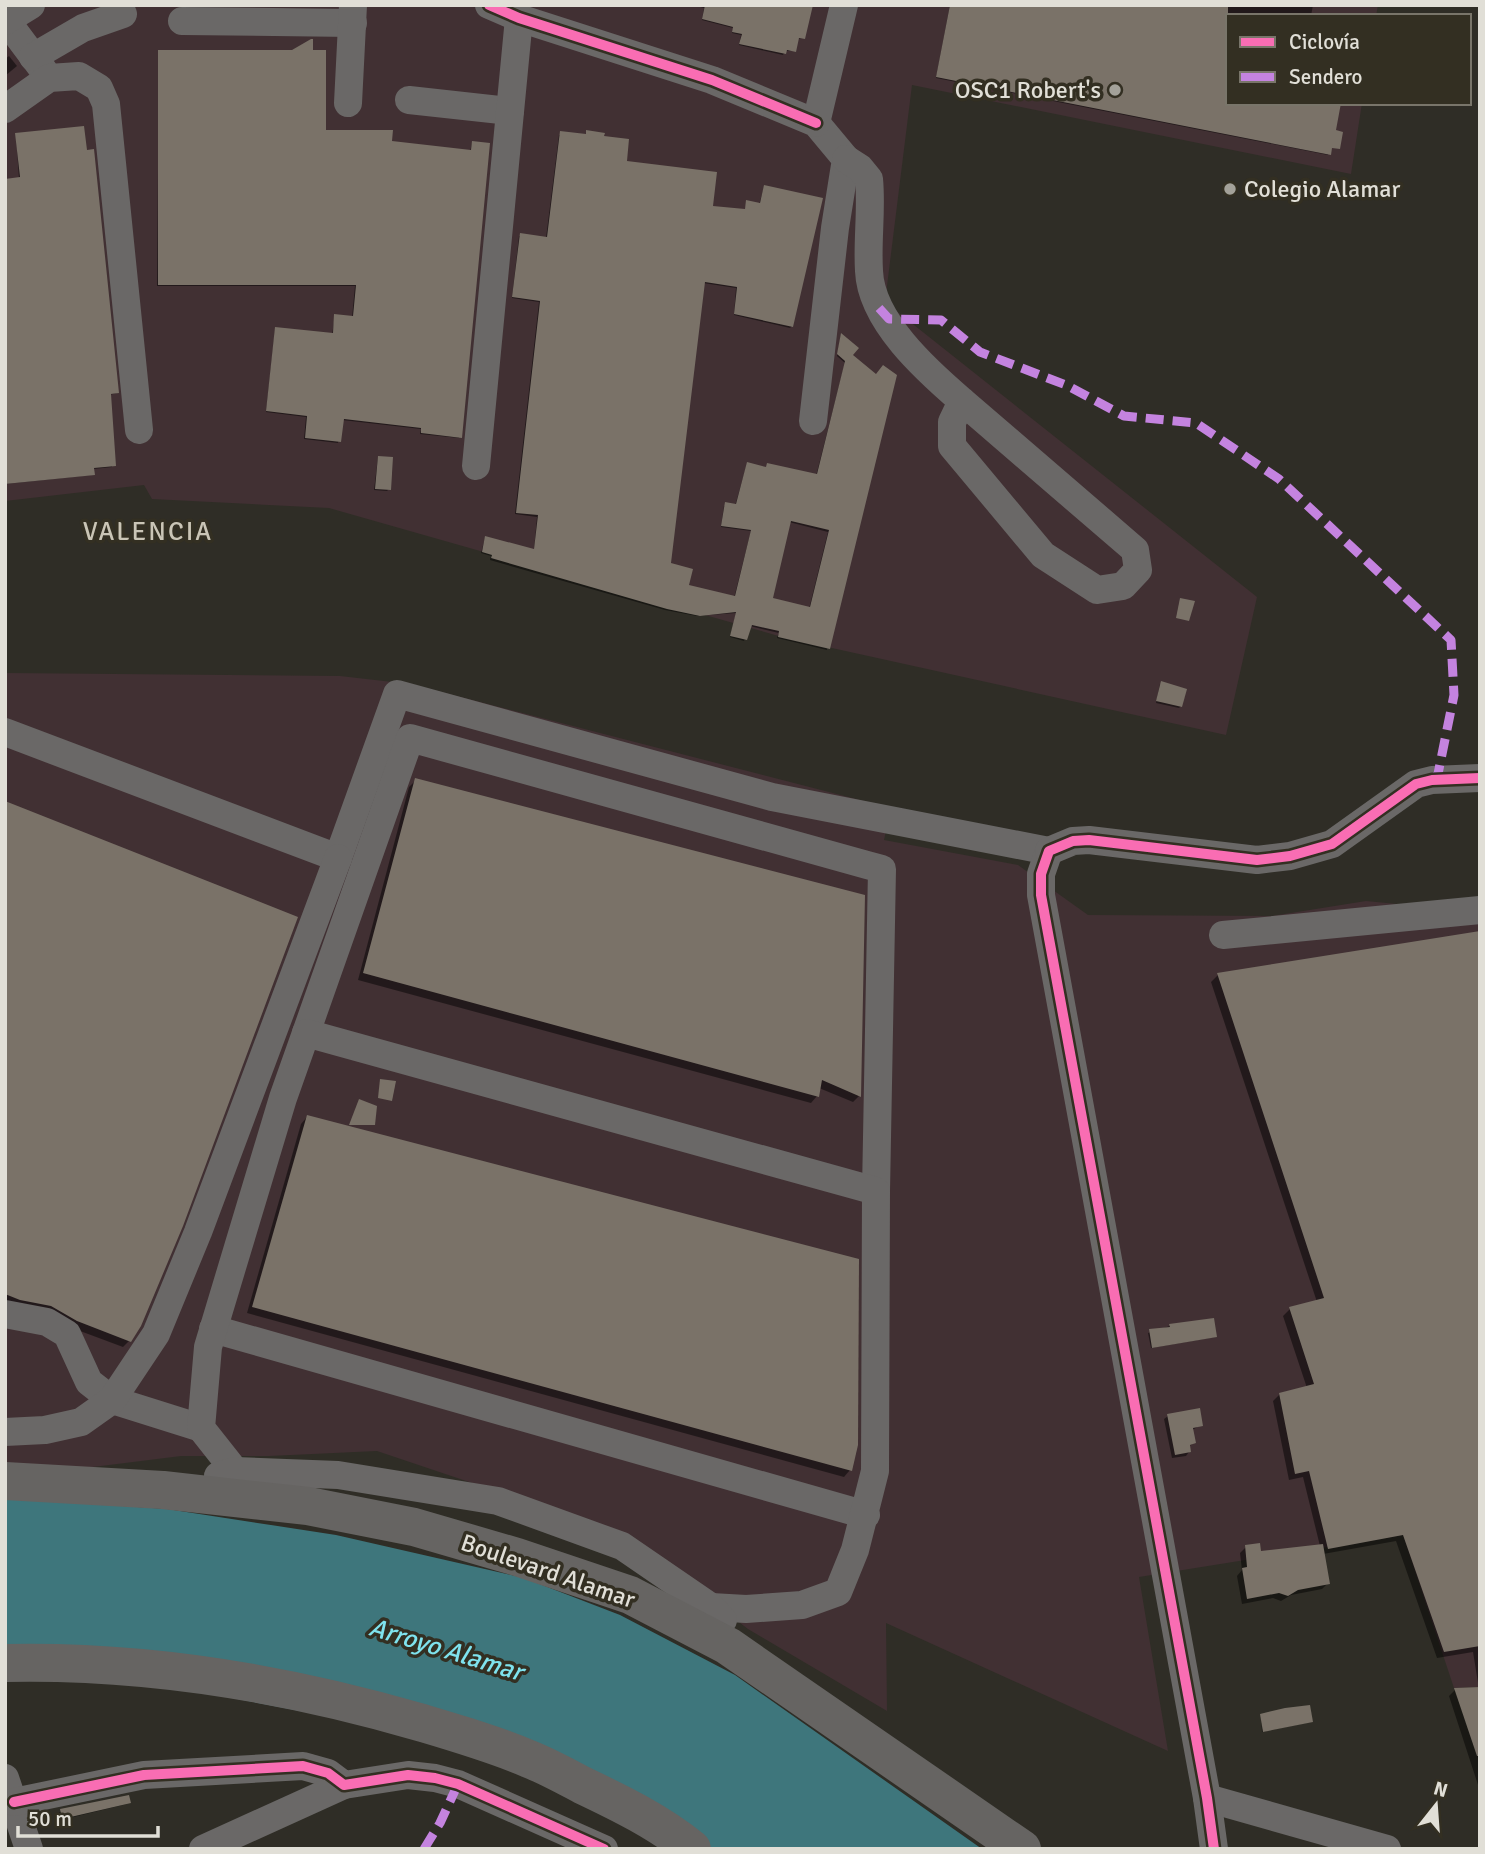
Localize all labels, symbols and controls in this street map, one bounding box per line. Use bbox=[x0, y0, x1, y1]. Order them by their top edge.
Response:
legend bbox=[1226, 14, 1471, 105]
text: Ciclovía bbox=[1289, 29, 1360, 55]
text: Sendero bbox=[1289, 64, 1363, 90]
place label: OSC1 Robert's bbox=[955, 75, 1101, 105]
marker: OSC1 Robert's bbox=[1107, 82, 1123, 98]
place label: Colegio Alamar bbox=[1244, 174, 1400, 204]
marker: Colegio Alamar bbox=[1222, 181, 1238, 197]
district label: VALENCIA bbox=[83, 516, 213, 548]
street label: Boulevard Alamar bbox=[457, 1527, 639, 1615]
water label: Arroyo Alamar bbox=[365, 1611, 530, 1690]
north arrow bbox=[1401, 1770, 1471, 1840]
text: N bbox=[1431, 1776, 1451, 1803]
scale bar bbox=[18, 1794, 158, 1838]
text: 50 m bbox=[28, 1806, 72, 1832]

